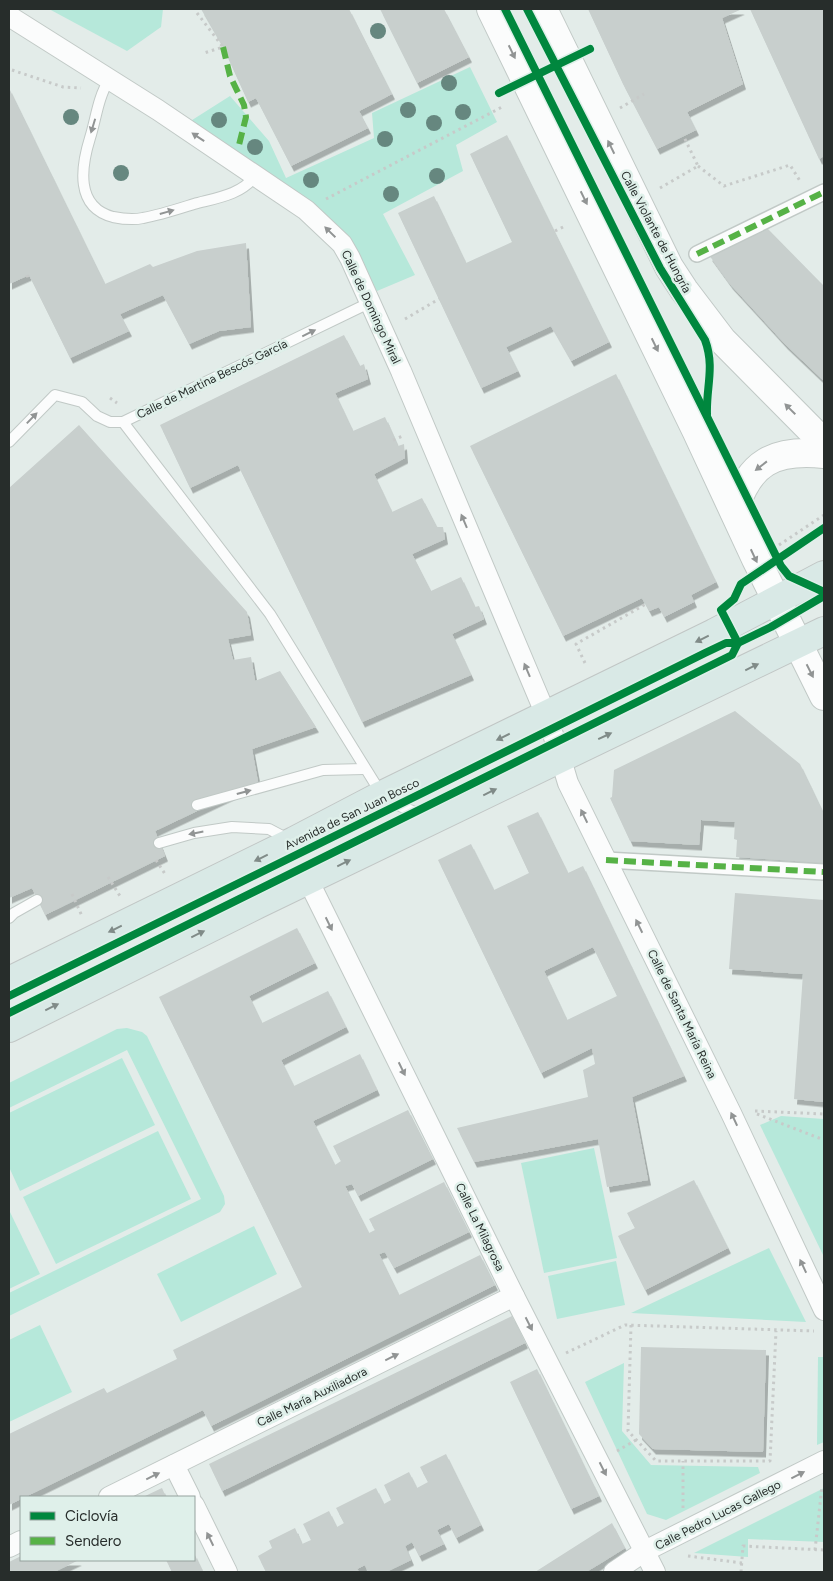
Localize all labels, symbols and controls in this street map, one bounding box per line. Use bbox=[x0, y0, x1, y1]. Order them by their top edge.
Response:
one-way arrow bbox=[508, 45, 517, 60]
one-way arrow bbox=[89, 119, 97, 134]
one-way arrow bbox=[191, 132, 205, 142]
one-way arrow bbox=[607, 140, 615, 154]
street label: Calle Violante de Hungría bbox=[618, 169, 694, 295]
one-way arrow bbox=[580, 191, 588, 206]
one-way arrow bbox=[160, 207, 175, 215]
one-way arrow bbox=[324, 226, 336, 238]
street label: Calle de Domingo Miral bbox=[339, 248, 403, 366]
one-way arrow bbox=[301, 329, 316, 337]
street label: Calle de Martina Bescós García bbox=[134, 336, 290, 422]
one-way arrow bbox=[650, 337, 659, 352]
one-way arrow bbox=[784, 403, 796, 415]
one-way arrow bbox=[26, 413, 38, 425]
one-way arrow bbox=[755, 461, 768, 472]
one-way arrow bbox=[460, 514, 468, 528]
one-way arrow bbox=[751, 549, 759, 563]
one-way arrow bbox=[695, 635, 709, 643]
one-way arrow bbox=[523, 663, 531, 677]
one-way arrow bbox=[745, 663, 759, 671]
one-way arrow bbox=[806, 663, 815, 678]
one-way arrow bbox=[598, 732, 612, 740]
one-way arrow bbox=[495, 733, 510, 741]
street label: Avenida de San Juan Bosco bbox=[282, 775, 422, 853]
one-way arrow bbox=[483, 787, 497, 795]
one-way arrow bbox=[237, 788, 252, 796]
one-way arrow bbox=[580, 809, 588, 823]
one-way arrow bbox=[187, 829, 203, 837]
one-way arrow bbox=[254, 854, 268, 862]
one-way arrow bbox=[337, 858, 351, 866]
one-way arrow bbox=[325, 917, 333, 931]
one-way arrow bbox=[635, 919, 643, 933]
one-way arrow bbox=[108, 925, 122, 933]
one-way arrow bbox=[191, 930, 205, 938]
street label: Calle de Santa María Reina bbox=[645, 947, 719, 1081]
one-way arrow bbox=[45, 1003, 60, 1011]
one-way arrow bbox=[397, 1062, 406, 1077]
one-way arrow bbox=[730, 1112, 738, 1126]
street label: Calle La Milagrosa bbox=[453, 1181, 507, 1273]
one-way arrow bbox=[799, 1259, 807, 1273]
one-way arrow bbox=[525, 1317, 533, 1332]
one-way arrow bbox=[385, 1352, 400, 1361]
street label: Calle María Auxiliadora bbox=[255, 1364, 369, 1430]
one-way arrow bbox=[599, 1462, 607, 1476]
one-way arrow bbox=[791, 1470, 805, 1478]
one-way arrow bbox=[146, 1471, 160, 1479]
street label: Calle Pedro Lucas Gallego bbox=[653, 1477, 783, 1553]
legend bbox=[20, 1496, 195, 1561]
text: Ciclovía bbox=[65, 1507, 118, 1525]
one-way arrow bbox=[206, 1531, 215, 1546]
text: Sendero bbox=[65, 1532, 122, 1550]

